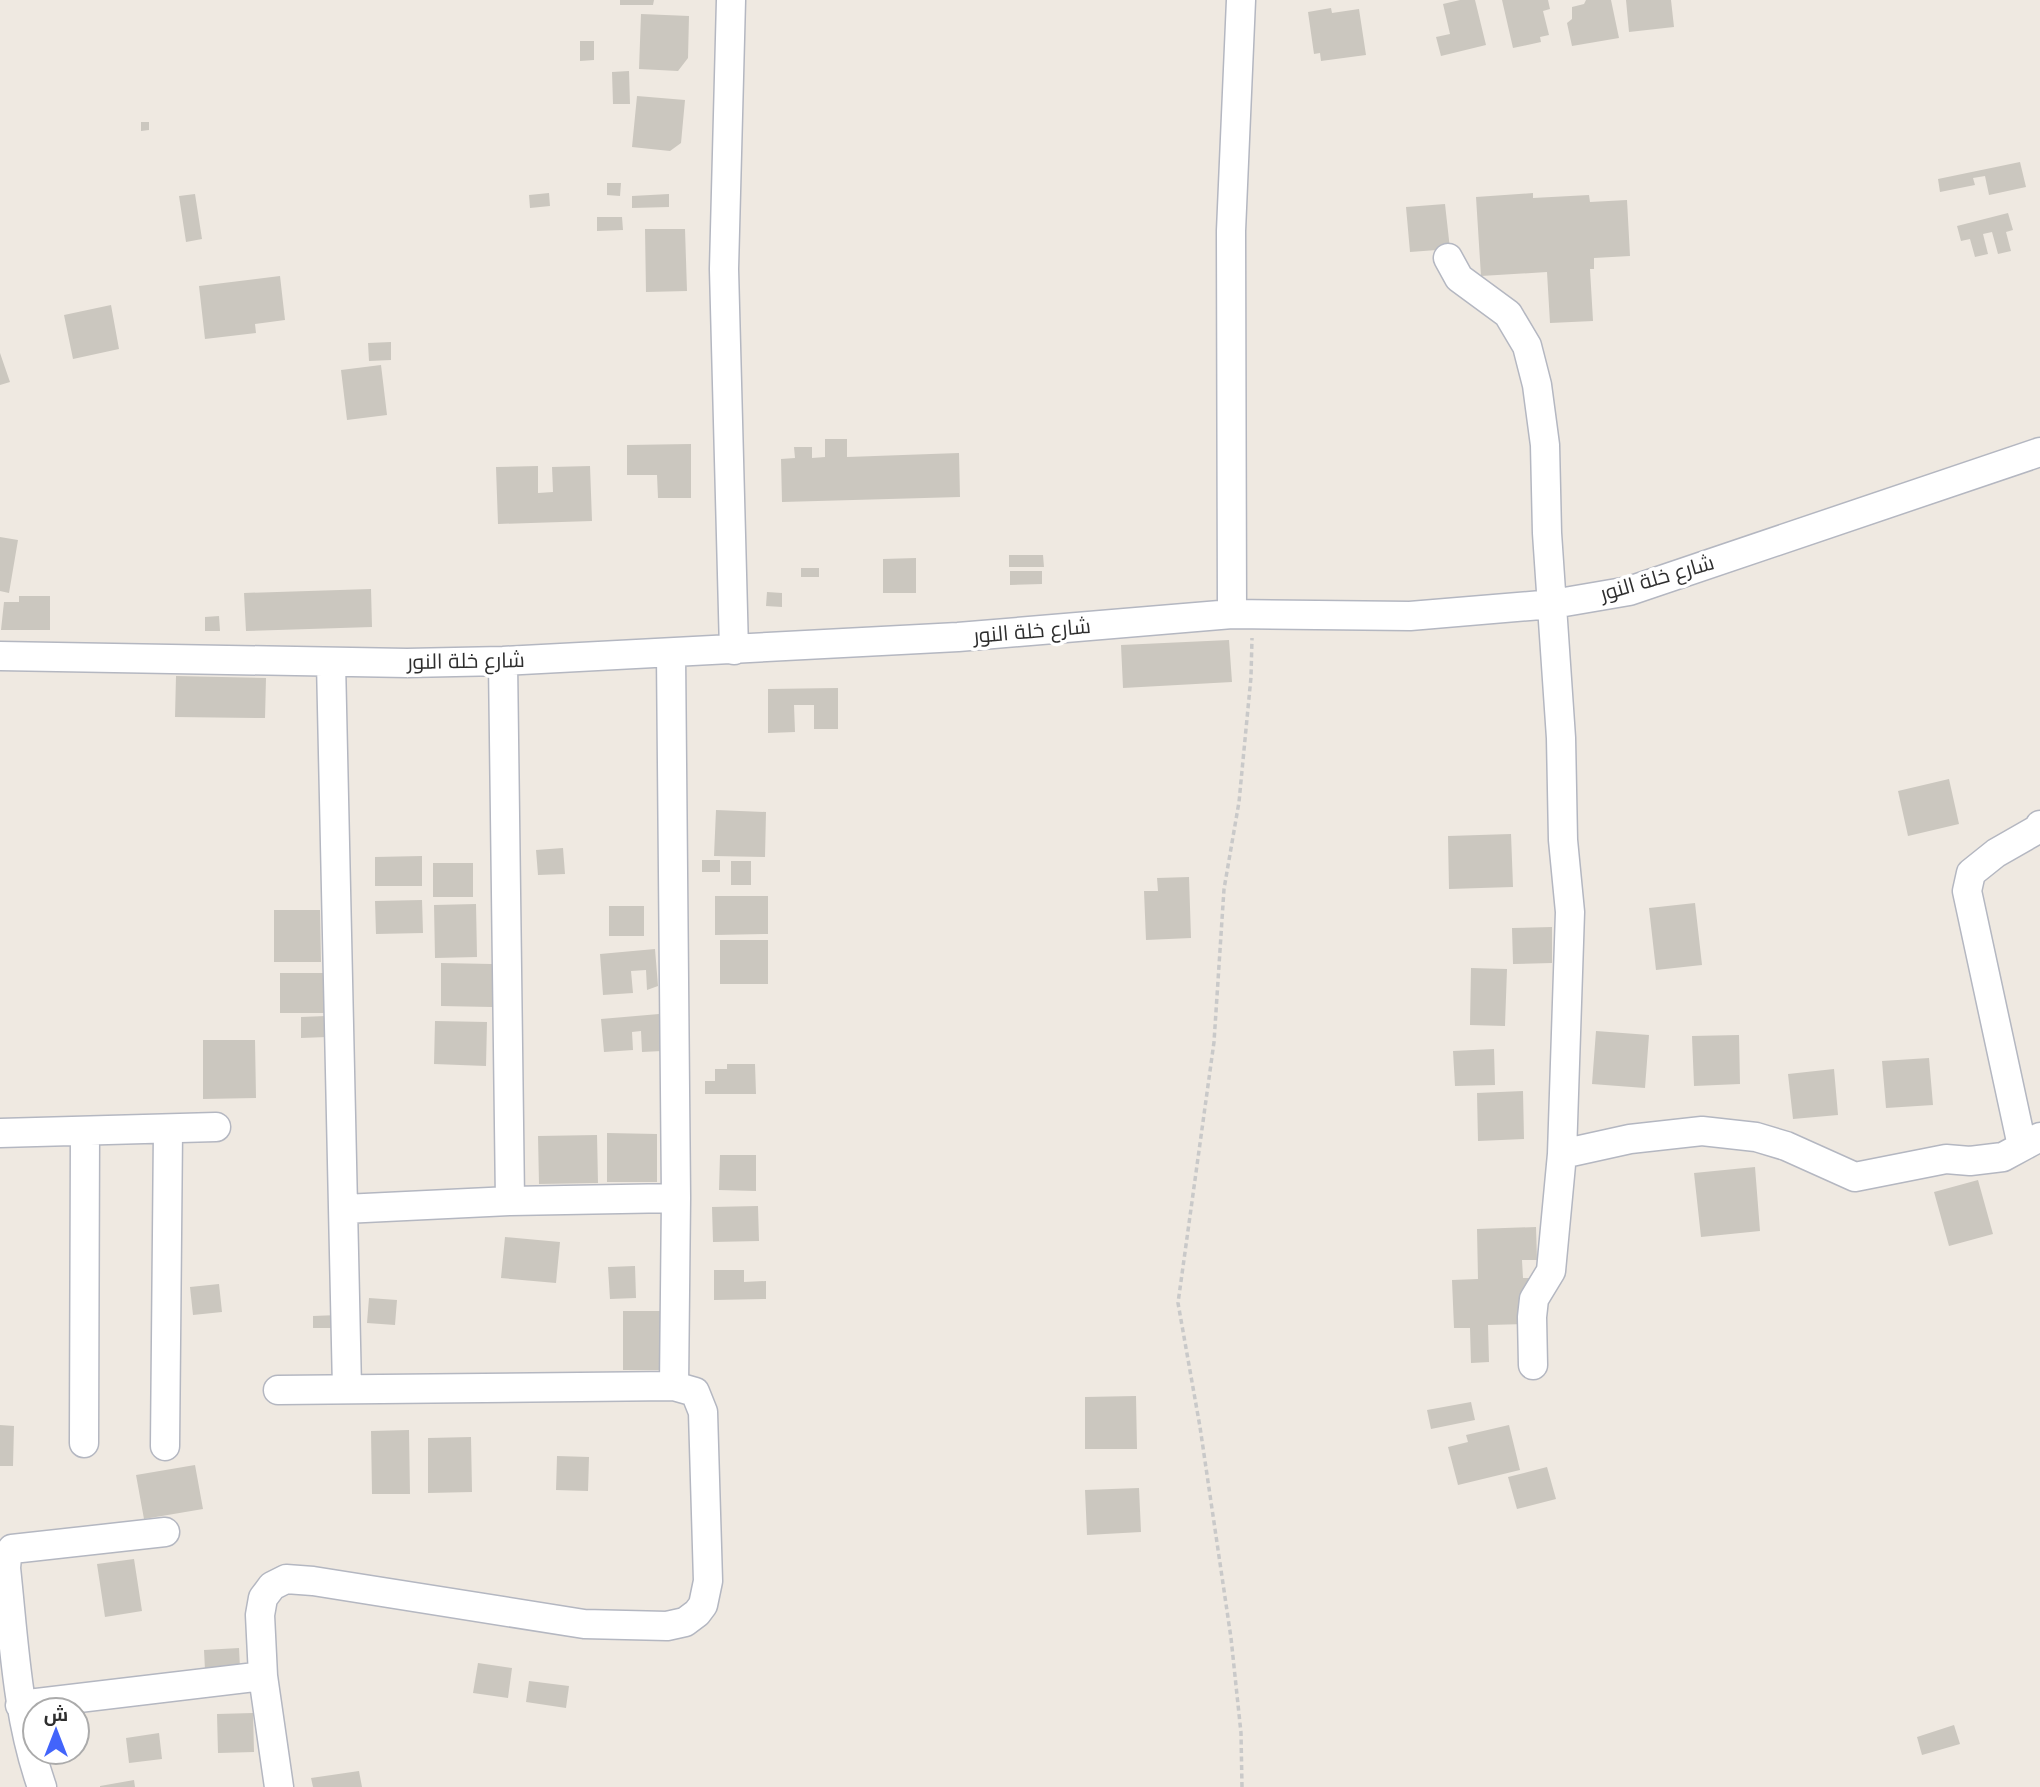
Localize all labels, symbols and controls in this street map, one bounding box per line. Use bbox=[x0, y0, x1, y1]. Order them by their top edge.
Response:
street label: شارع خلة النور bbox=[1596, 548, 1717, 608]
street label: شارع خلة النور bbox=[971, 612, 1092, 650]
street label: شارع خلة النور bbox=[406, 646, 525, 676]
north arrow bbox=[21, 1696, 91, 1766]
text: ش bbox=[44, 1702, 68, 1726]

